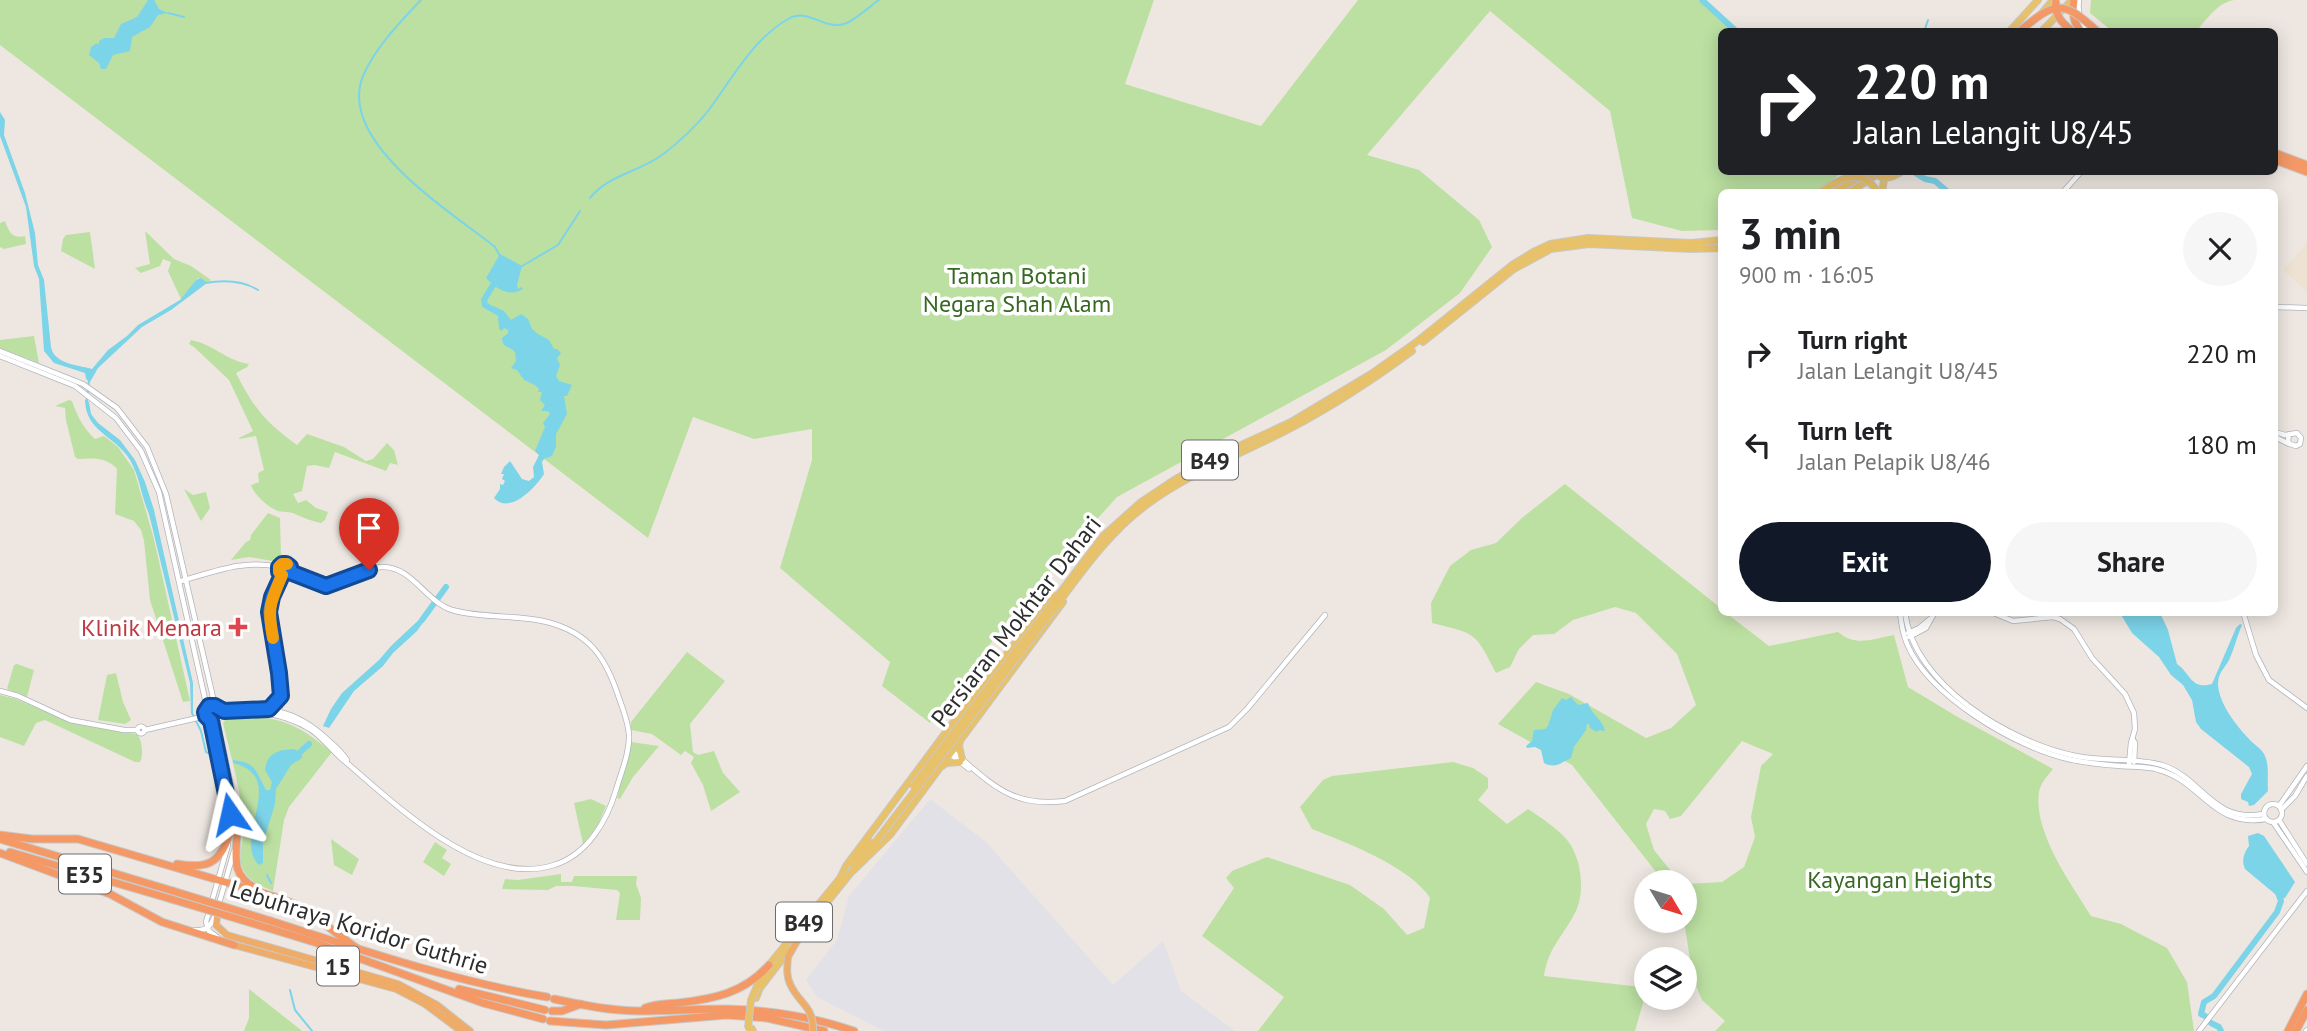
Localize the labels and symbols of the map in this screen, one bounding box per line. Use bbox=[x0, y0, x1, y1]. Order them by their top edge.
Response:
park label: Taman Botani Negara Shah Alam bbox=[923, 260, 1111, 319]
road number: B49 bbox=[1182, 440, 1238, 480]
pin bbox=[339, 498, 399, 570]
street label: Persiaran Mokhtar Dahari bbox=[924, 509, 1108, 733]
place label: Klinik Menara bbox=[81, 612, 222, 643]
marker: Klinik Menara bbox=[228, 617, 248, 637]
position arrow bbox=[193, 777, 267, 851]
road number: E35 bbox=[59, 854, 111, 894]
park label: Kayangan Heights bbox=[1807, 864, 1993, 895]
north arrow bbox=[1634, 870, 1698, 933]
street label: Lebuhraya Koridor Guthrie bbox=[226, 873, 492, 981]
road number: B49 bbox=[776, 903, 832, 942]
road number: 15 bbox=[317, 946, 359, 986]

